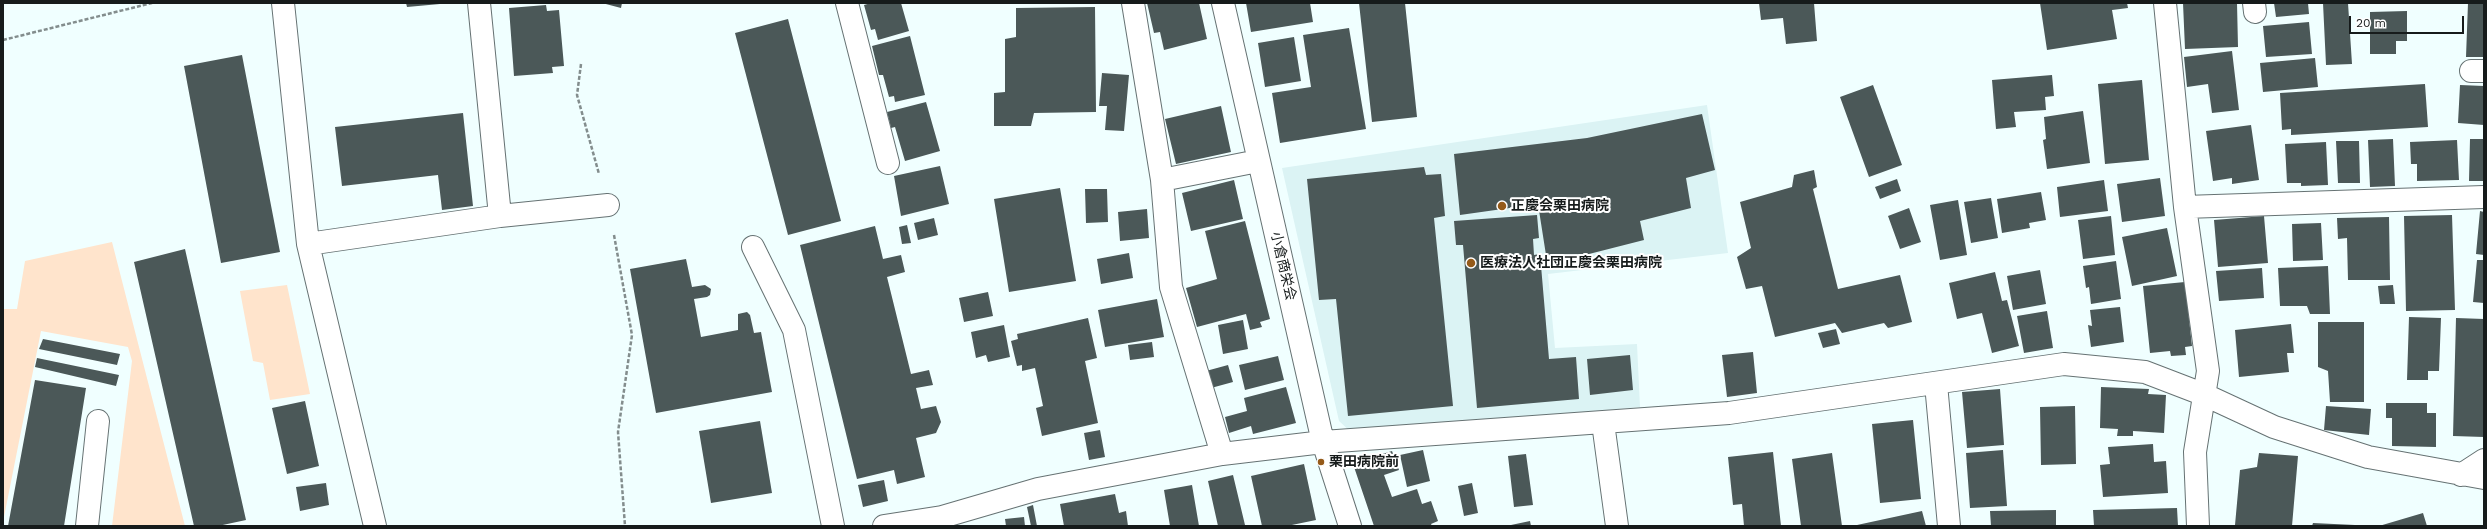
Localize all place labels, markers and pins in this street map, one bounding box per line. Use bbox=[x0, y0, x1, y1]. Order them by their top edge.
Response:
place label: 正慶会栗田病院 bbox=[1511, 198, 1609, 214]
marker: 正慶会栗田病院 bbox=[1496, 200, 1508, 212]
place label: 医療法人社団正慶会栗田病院 bbox=[1480, 255, 1662, 271]
marker: 医療法人社団正慶会栗田病院 bbox=[1465, 257, 1477, 269]
place label: 栗田病院前 bbox=[1329, 454, 1399, 470]
marker: 栗田病院前 bbox=[1316, 457, 1326, 467]

